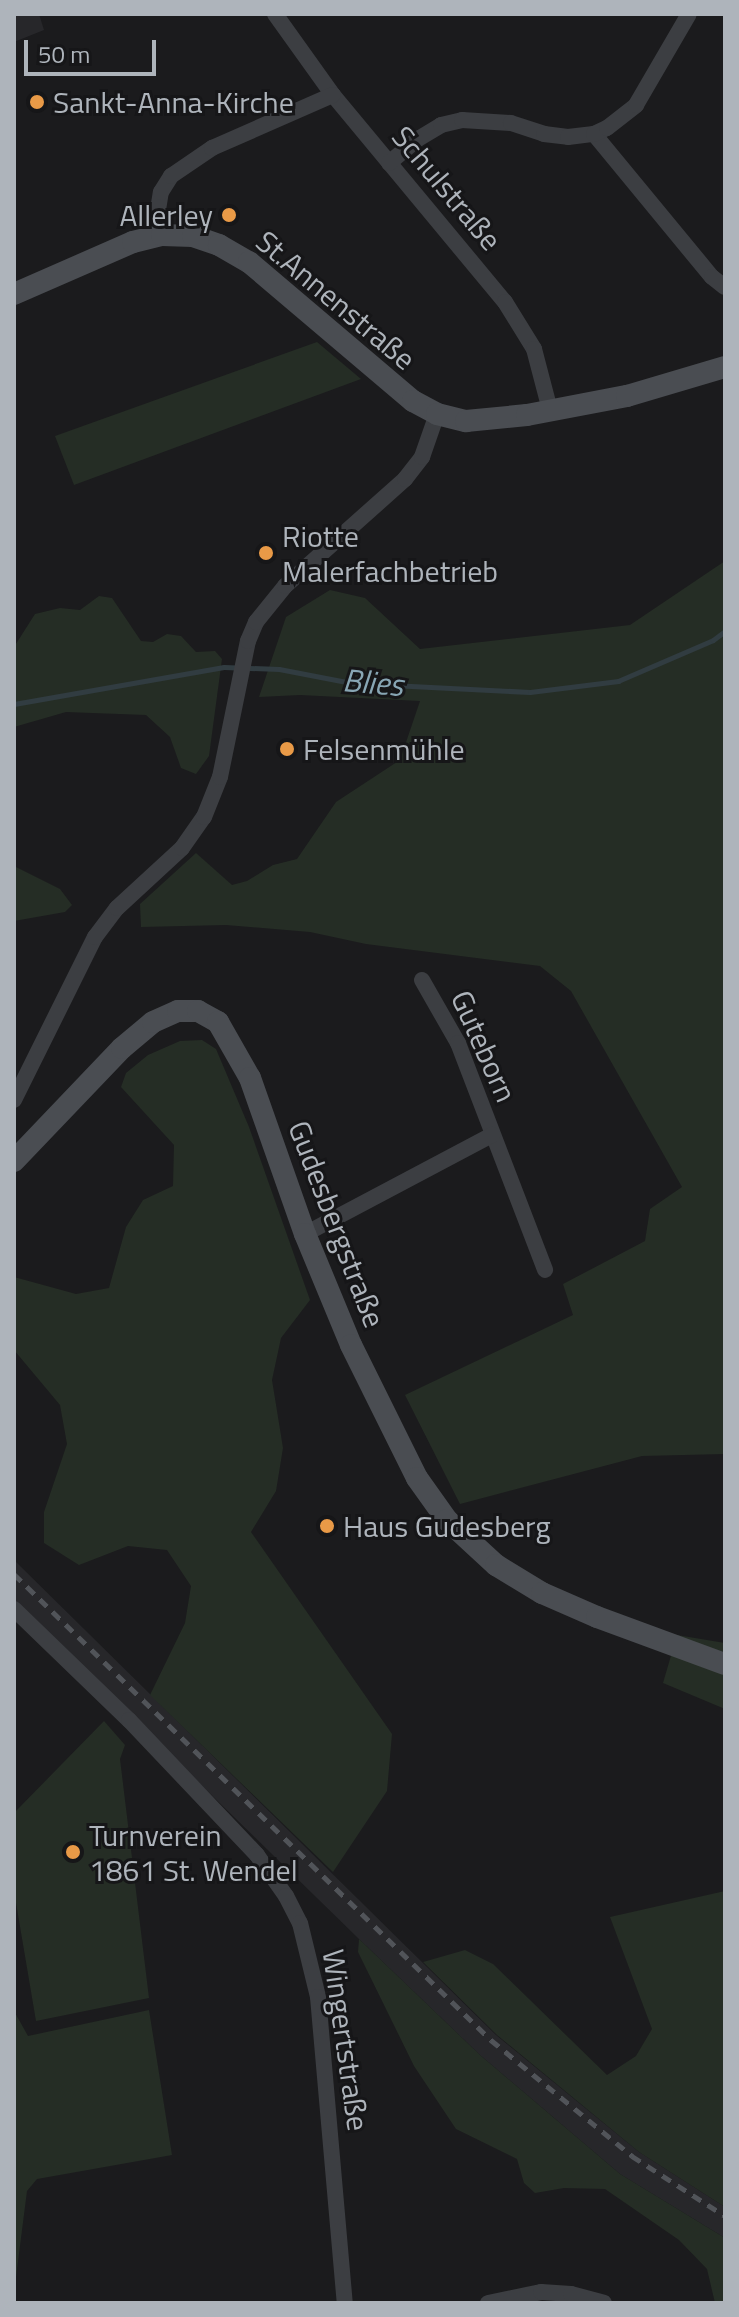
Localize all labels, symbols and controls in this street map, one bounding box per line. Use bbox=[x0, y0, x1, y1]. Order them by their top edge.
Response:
scale bar bbox=[28, 24, 160, 74]
text: 50 m bbox=[38, 36, 90, 72]
place label: Sankt-Anna-Kirche bbox=[53, 84, 294, 120]
marker: Sankt-Anna-Kirche bbox=[28, 93, 46, 111]
street label: Schulstraße bbox=[385, 119, 509, 257]
place label: Allerley bbox=[119, 197, 213, 233]
marker: Allerley bbox=[220, 206, 238, 224]
street label: St.Annenstraße bbox=[249, 223, 423, 377]
place label: Riotte Malerfachbetrieb bbox=[282, 518, 498, 588]
marker: Riotte Malerfachbetrieb bbox=[257, 544, 275, 562]
water label: Blies bbox=[341, 660, 405, 704]
place label: Felsenmühle bbox=[303, 731, 465, 767]
marker: Felsenmühle bbox=[278, 740, 296, 758]
street label: Guteborn bbox=[444, 985, 524, 1107]
street label: Gudesbergstraße bbox=[281, 1116, 393, 1332]
place label: Haus Gudesberg bbox=[343, 1508, 551, 1544]
marker: Haus Gudesberg bbox=[318, 1517, 336, 1535]
place label: Turnverein 1861 St. Wendel bbox=[89, 1817, 298, 1888]
marker: Turnverein 1861 St. Wendel bbox=[64, 1843, 82, 1861]
street label: Wingertstraße bbox=[315, 1947, 377, 2133]

